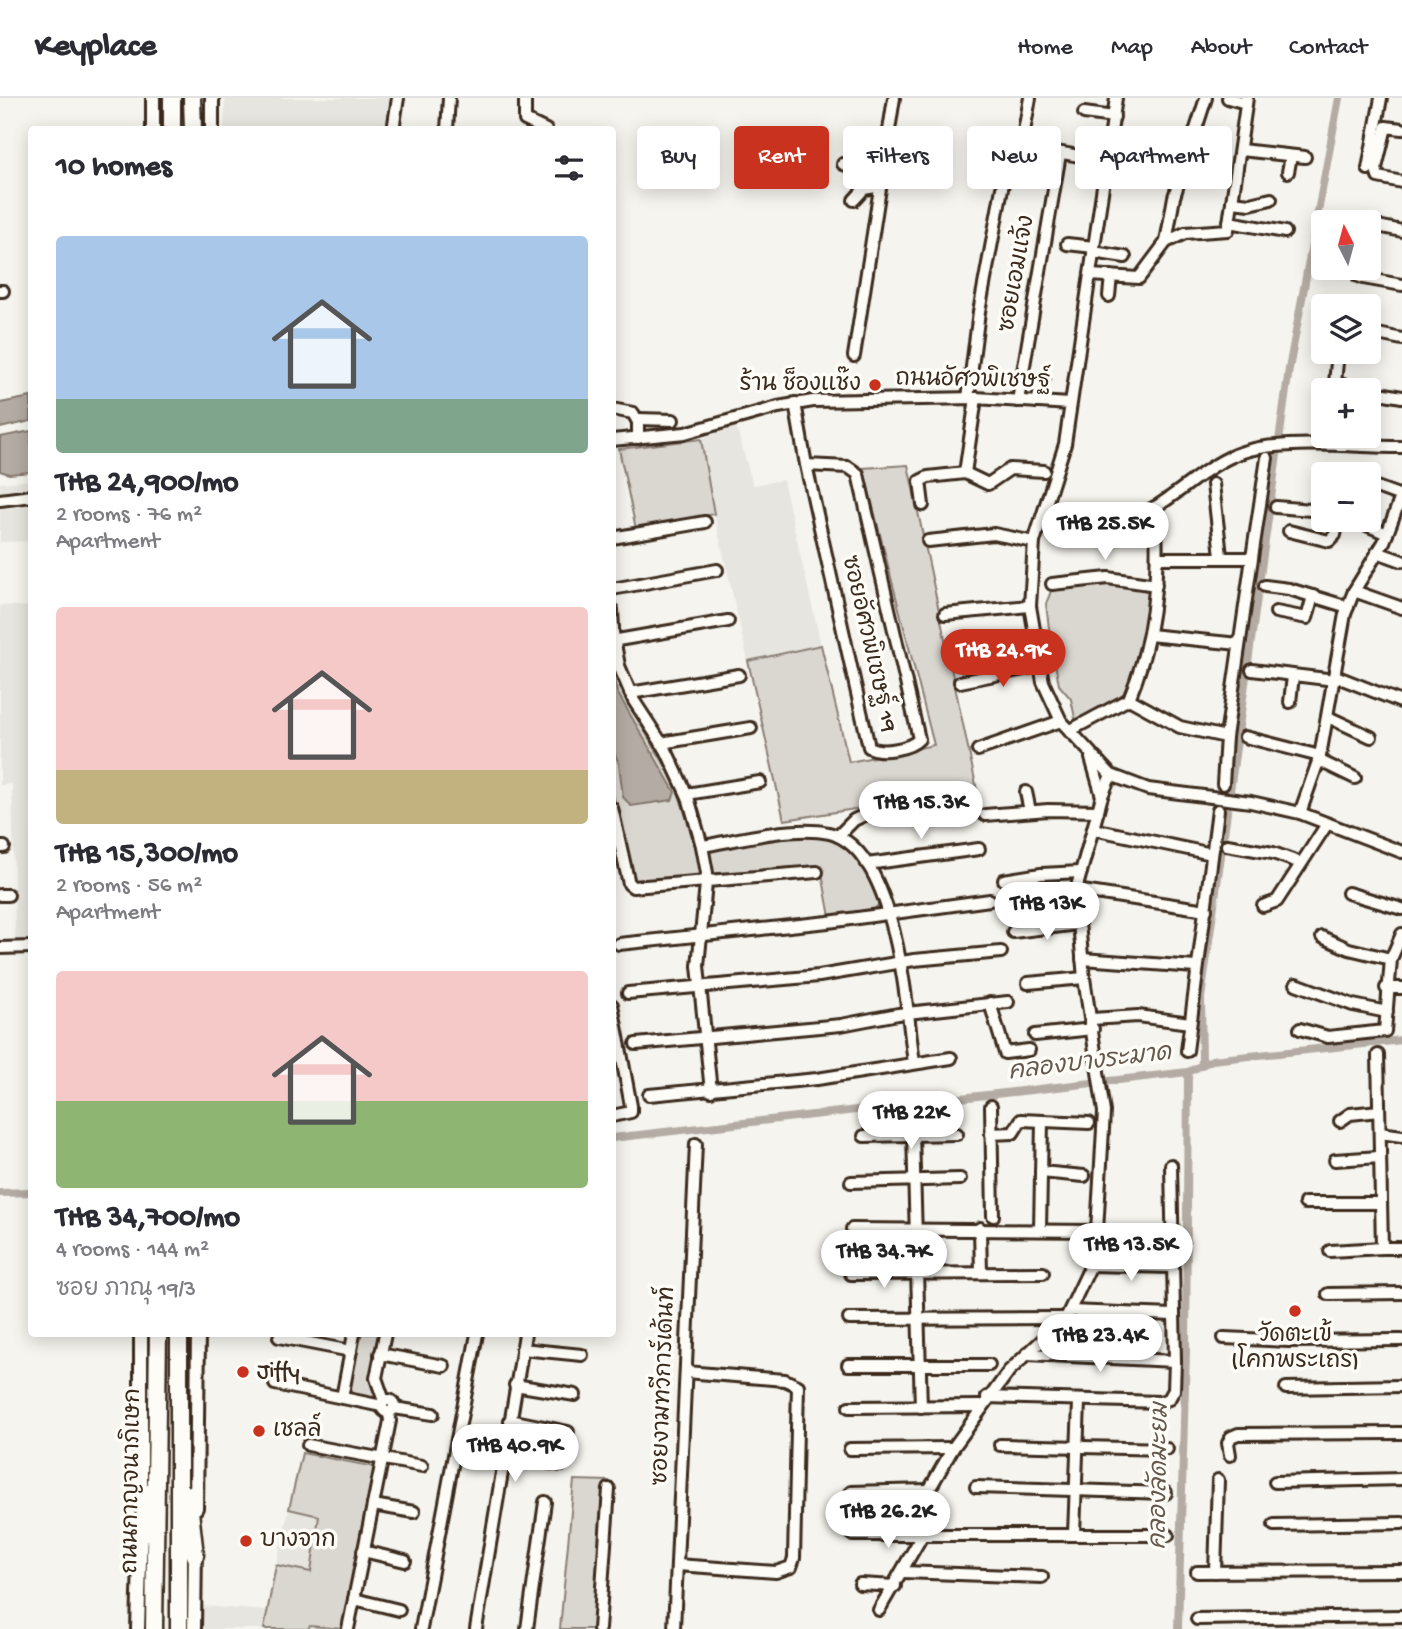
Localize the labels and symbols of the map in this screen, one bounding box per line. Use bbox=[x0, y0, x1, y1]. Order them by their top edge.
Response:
north arrow bbox=[1311, 210, 1381, 280]
street label: ซอยเอมแจ้ง bbox=[990, 213, 1042, 335]
street label: ถนนอัศวพิเชษฐ์ bbox=[895, 360, 1051, 396]
place label: ร้าน ช็องแช๊ง bbox=[740, 366, 861, 399]
marker: ร้าน ช็องแช๊ง bbox=[867, 377, 883, 393]
pin: THB 25.5K bbox=[1025, 503, 1185, 562]
street label: ซอยอัศวพิเชษฐ์ 19 bbox=[835, 552, 907, 735]
pin: THB 24.9K bbox=[923, 630, 1083, 689]
pin: THB 15.3K bbox=[841, 782, 1001, 841]
pin: THB 13K bbox=[982, 882, 1112, 942]
water label: คลองบางระมาด bbox=[1007, 1039, 1175, 1088]
pin: THB 22K bbox=[846, 1091, 976, 1151]
pin: THB 13.5K bbox=[1051, 1224, 1211, 1283]
pin: THB 34.7K bbox=[804, 1230, 964, 1290]
street label: ซอยงามทวีการ์เด้นท์ bbox=[642, 1286, 682, 1486]
marker: วัดตะเข้ (โคกพระเถร) bbox=[1287, 1303, 1303, 1319]
pin: THB 23.4K bbox=[1020, 1314, 1180, 1374]
place label: วัดตะเข้ (โคกพระเถร) bbox=[1231, 1318, 1359, 1376]
place label: Jiffy bbox=[257, 1359, 300, 1386]
marker: Jiffy bbox=[235, 1364, 251, 1380]
street label: ถนนกาญจนาภิเษก bbox=[114, 1388, 148, 1574]
water label: คลองลัดมะยม bbox=[1142, 1400, 1177, 1550]
place label: เชลล์ bbox=[273, 1412, 321, 1445]
marker: เชลล์ bbox=[251, 1423, 267, 1439]
pin: THB 40.9K bbox=[435, 1424, 595, 1484]
pin: THB 26.2K bbox=[808, 1490, 968, 1550]
place label: บางจาก bbox=[260, 1528, 336, 1555]
marker: บางจาก bbox=[238, 1533, 254, 1549]

